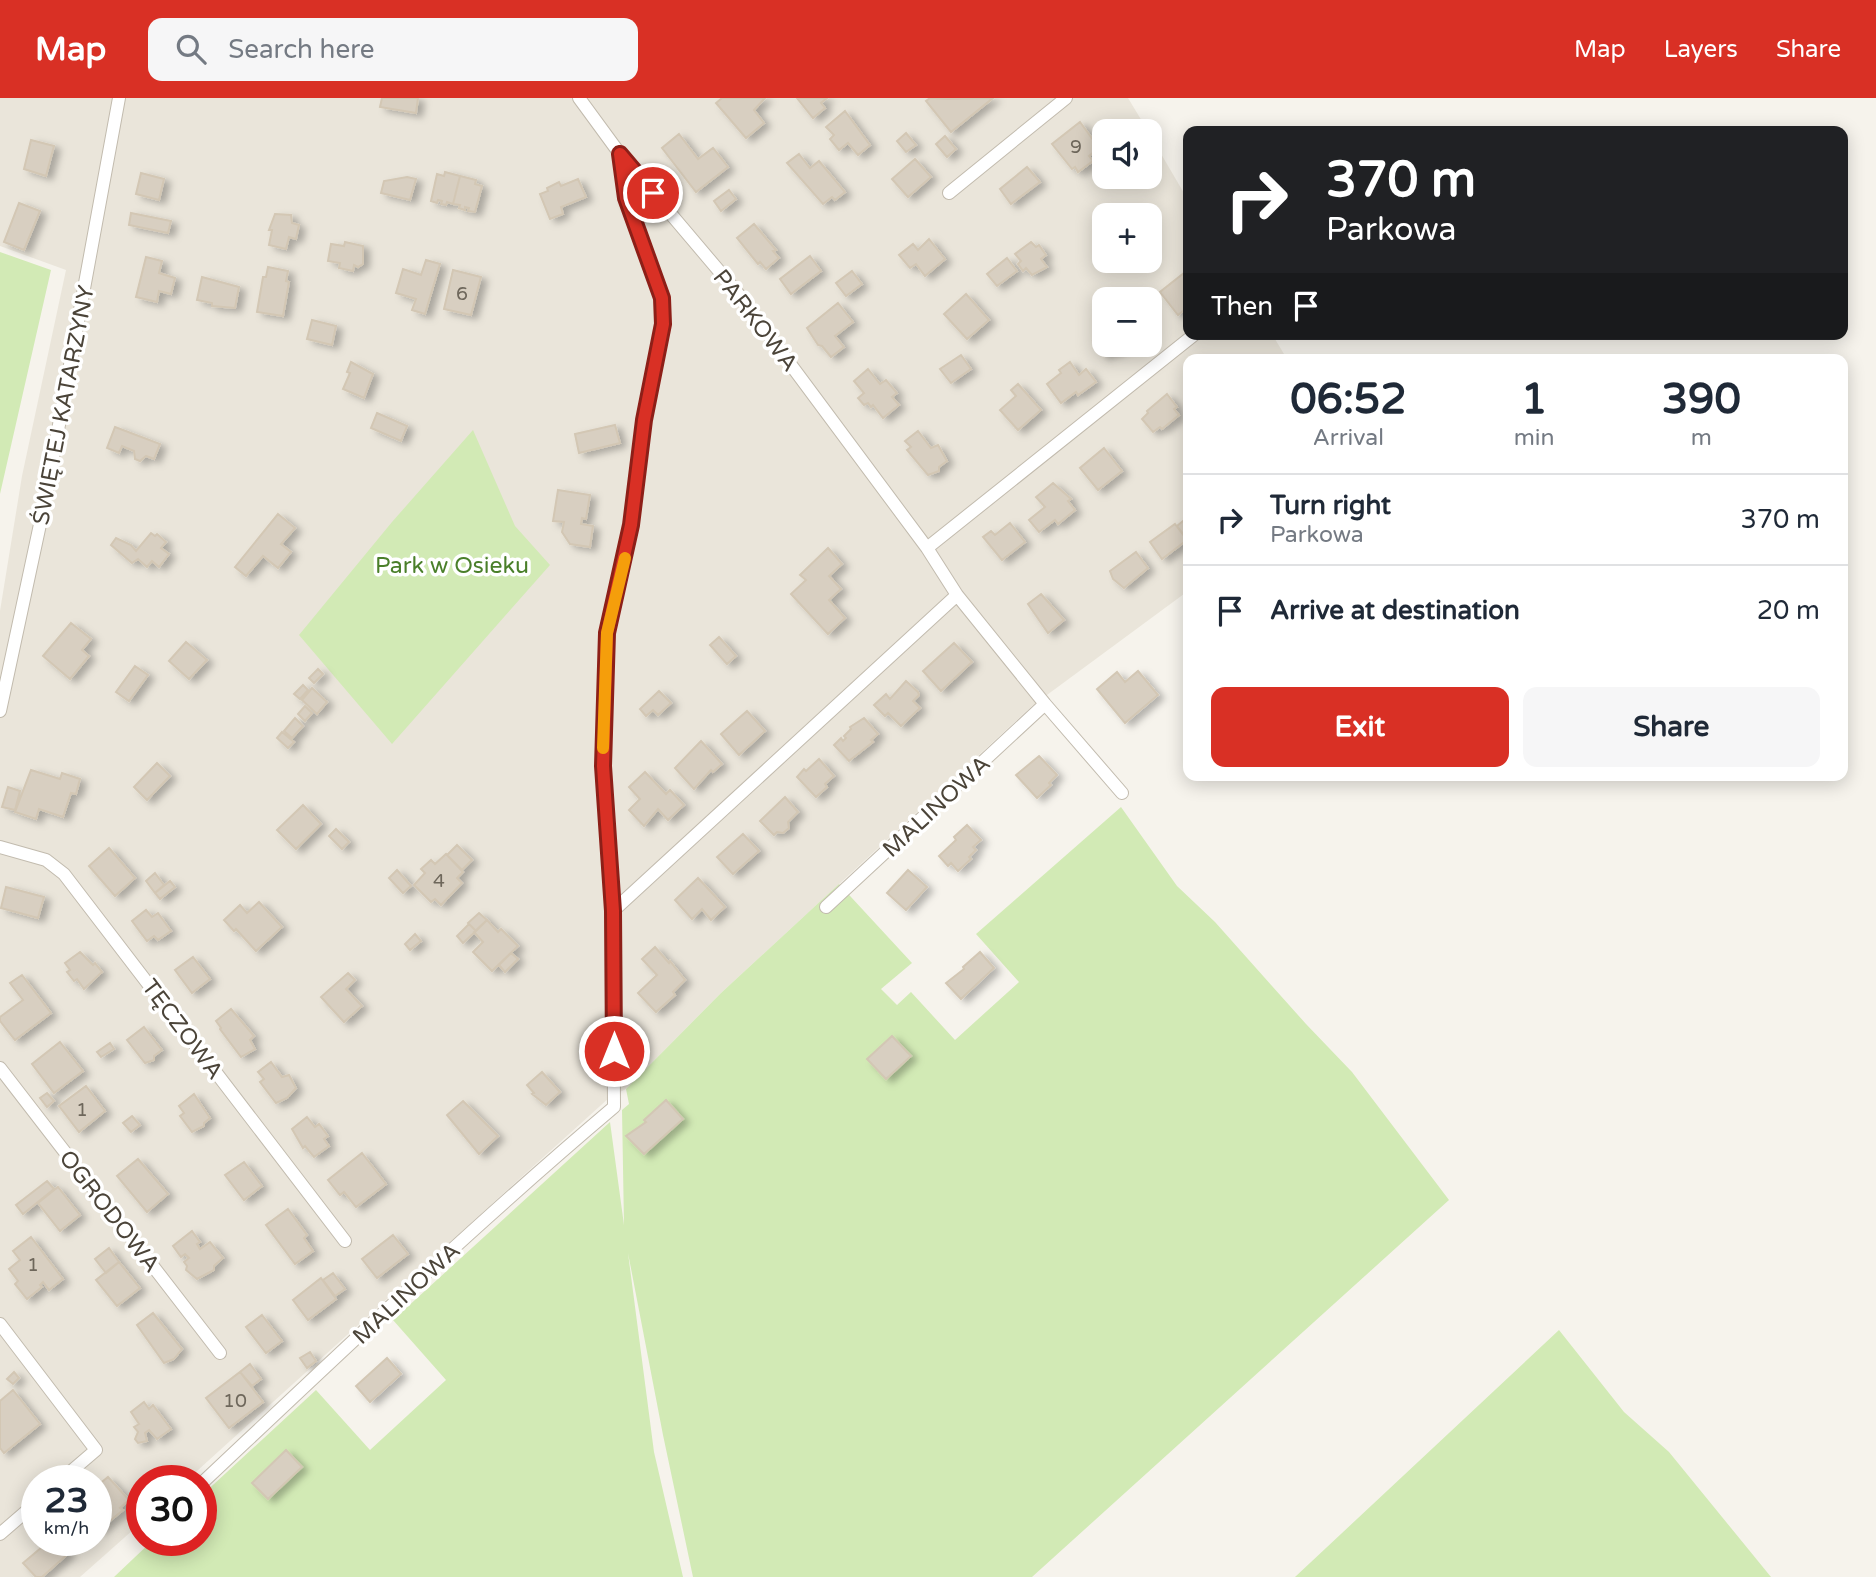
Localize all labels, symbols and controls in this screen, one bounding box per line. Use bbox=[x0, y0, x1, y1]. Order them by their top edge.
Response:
search box bbox=[148, 18, 638, 81]
text: Map bbox=[35, 30, 106, 69]
icon: search bbox=[172, 30, 210, 68]
text: Search here bbox=[228, 34, 374, 65]
text: Map bbox=[1574, 35, 1626, 64]
text: Layers bbox=[1664, 35, 1738, 64]
text: Share bbox=[1776, 35, 1841, 64]
map controls bbox=[1092, 119, 1162, 357]
button: sound bbox=[1092, 119, 1162, 189]
house number: 9 bbox=[1070, 136, 1082, 158]
text: 370 m bbox=[1326, 151, 1476, 210]
icon: right bbox=[1211, 154, 1302, 245]
pin bbox=[623, 163, 683, 223]
icon: arrive bbox=[634, 174, 672, 212]
button: + bbox=[1092, 203, 1162, 273]
text: Parkowa bbox=[1326, 211, 1456, 249]
street label: PARKOWA bbox=[707, 264, 804, 377]
street label: ŚWIĘTEJ KATARZYNY bbox=[27, 283, 101, 527]
house number: 6 bbox=[456, 283, 468, 305]
button: − bbox=[1092, 287, 1162, 357]
icon: arrive bbox=[1287, 287, 1325, 325]
text: Then bbox=[1211, 291, 1273, 322]
text: 06:52 bbox=[1290, 374, 1407, 425]
text: 1 bbox=[1521, 374, 1547, 425]
text: 390 bbox=[1662, 374, 1741, 425]
text: Arrival bbox=[1313, 424, 1384, 452]
text: min bbox=[1514, 424, 1555, 452]
text: m bbox=[1691, 424, 1712, 452]
text: Turn right bbox=[1270, 490, 1391, 521]
icon: right bbox=[1211, 501, 1249, 539]
text: 370 m bbox=[1740, 504, 1820, 535]
text: Parkowa bbox=[1270, 521, 1364, 549]
park label: Park w Osieku bbox=[375, 552, 529, 580]
icon: arrive bbox=[1211, 592, 1249, 630]
text: Arrive at destination bbox=[1270, 595, 1520, 626]
text: 20 m bbox=[1757, 595, 1820, 626]
button: Exit bbox=[1211, 687, 1509, 767]
button: Share bbox=[1523, 687, 1820, 767]
street label: MALINOWA bbox=[877, 750, 996, 864]
house number: 4 bbox=[433, 870, 445, 892]
street label: TĘCZOWA bbox=[135, 974, 229, 1085]
position arrow bbox=[577, 1014, 651, 1088]
house number: 1 bbox=[76, 1099, 88, 1121]
street label: OGRODOWA bbox=[53, 1145, 166, 1278]
street label: MALINOWA bbox=[347, 1237, 466, 1351]
house number: 1 bbox=[27, 1254, 39, 1276]
house number: 10 bbox=[223, 1390, 247, 1412]
speed limit sign: 30 bbox=[126, 1465, 217, 1556]
text: 23 bbox=[45, 1480, 88, 1522]
text: km/h bbox=[44, 1517, 89, 1539]

